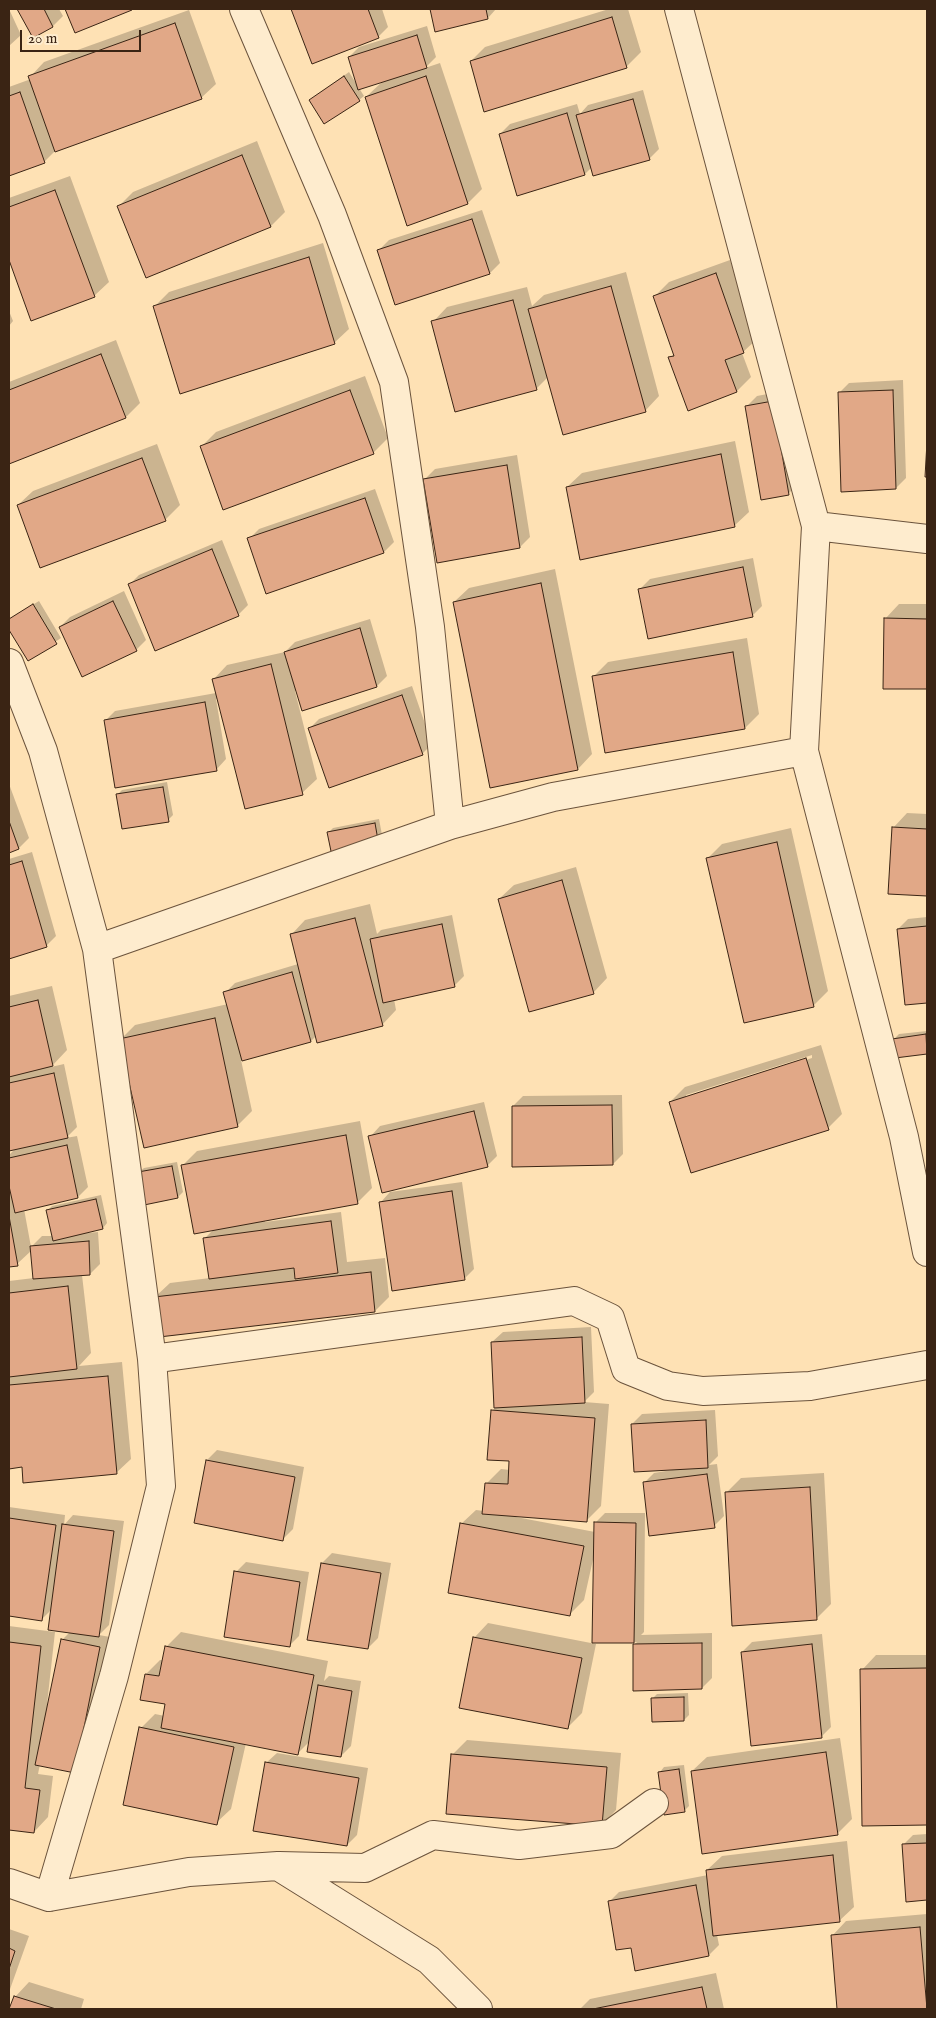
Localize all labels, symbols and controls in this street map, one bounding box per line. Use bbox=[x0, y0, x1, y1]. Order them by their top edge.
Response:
scale bar bbox=[22, 20, 144, 52]
text: 20 m bbox=[28, 29, 57, 48]

